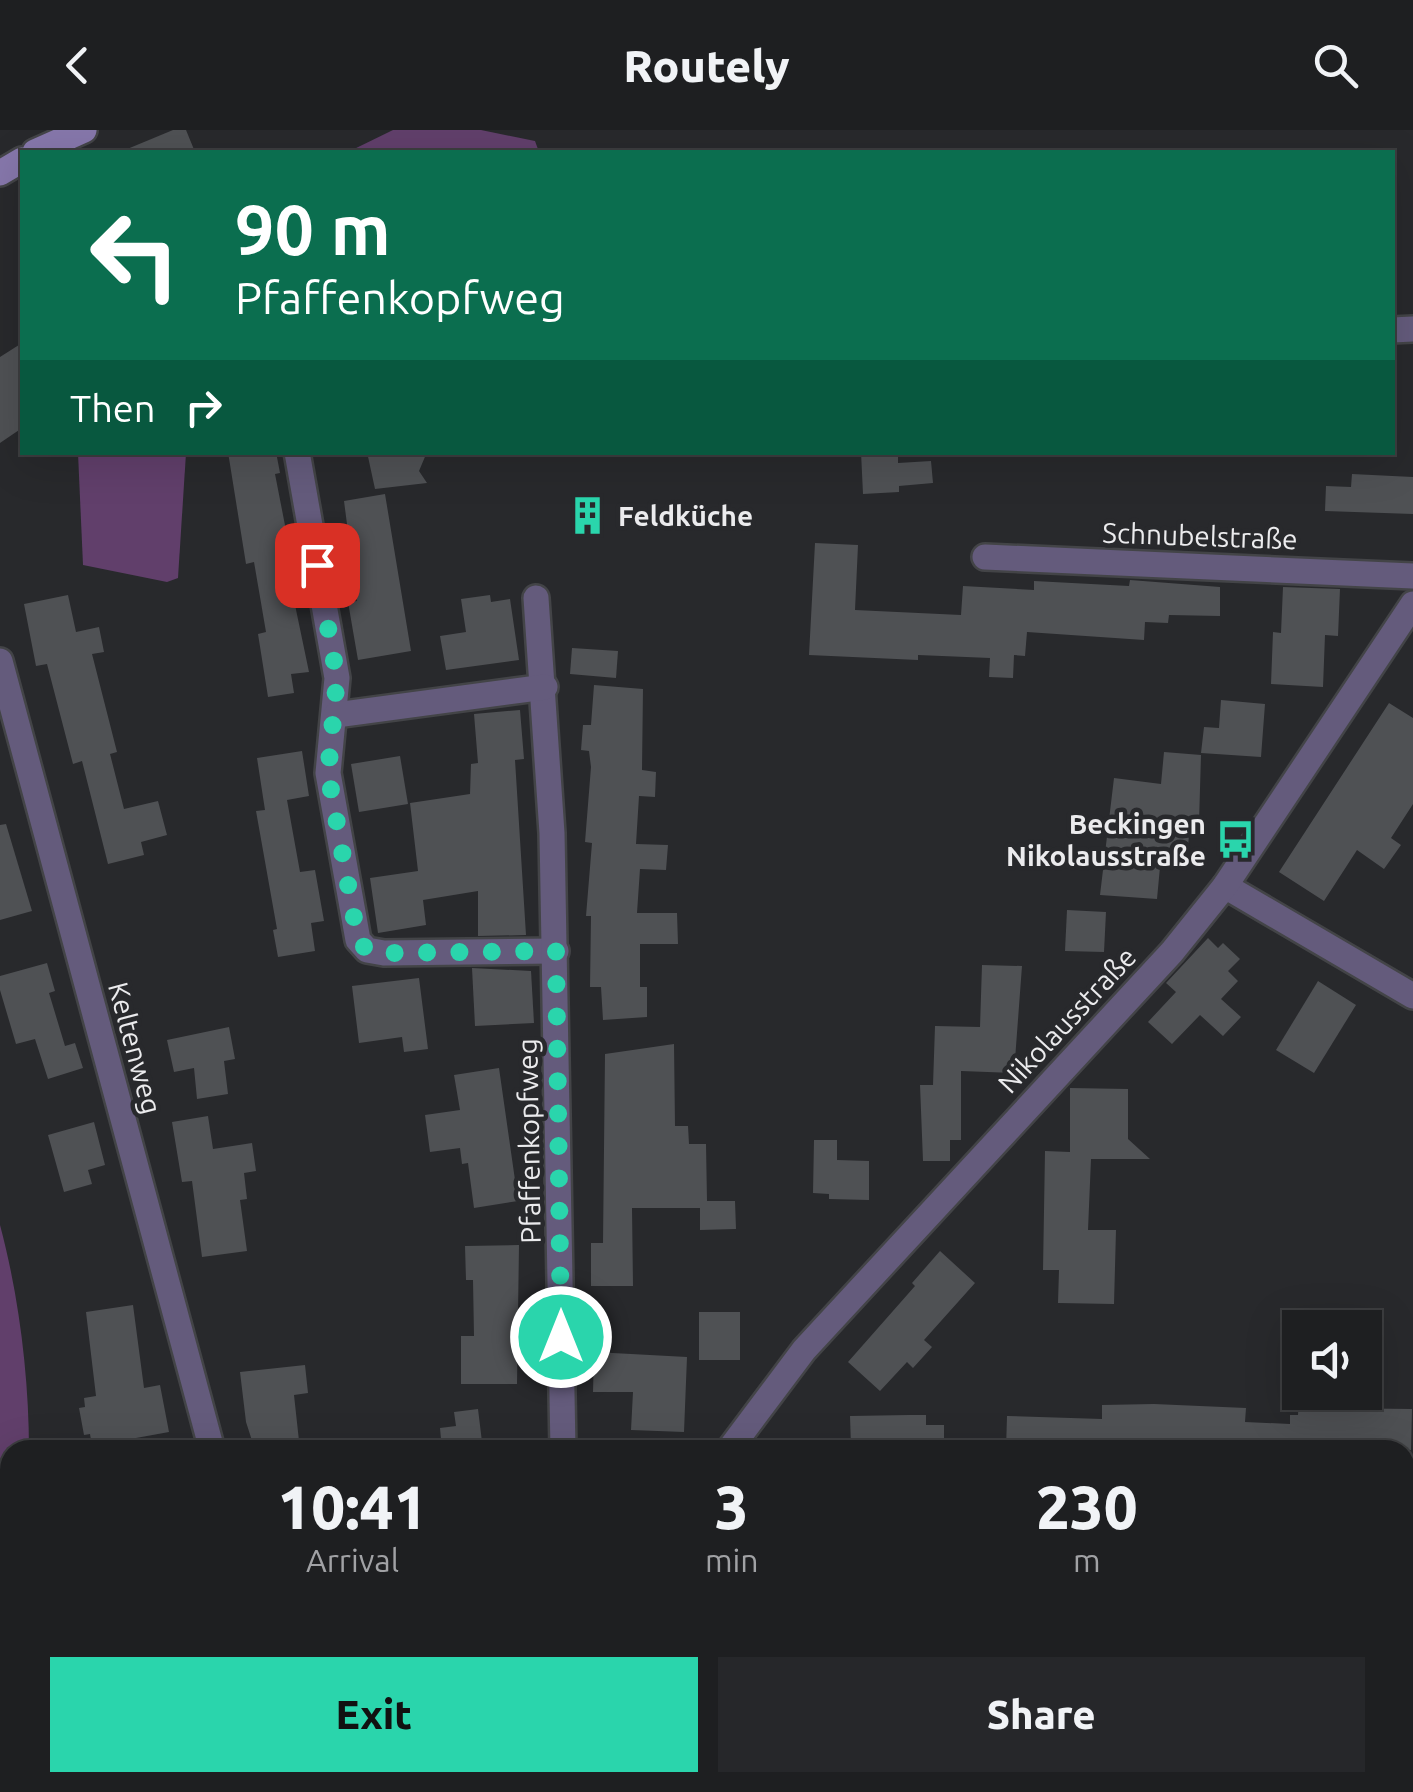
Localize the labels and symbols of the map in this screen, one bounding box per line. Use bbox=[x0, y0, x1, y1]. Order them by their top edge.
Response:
building icon: Feldküche bbox=[567, 495, 609, 537]
place label: Feldküche bbox=[618, 500, 753, 531]
street label: Schnubelstraße bbox=[1102, 517, 1298, 554]
pin bbox=[275, 523, 360, 608]
place label: Beckingen Nikolausstraße bbox=[1006, 808, 1206, 871]
bus stop icon: Beckingen Nikolausstraße bbox=[1215, 819, 1257, 861]
street label: Nikolausstraße bbox=[991, 941, 1142, 1099]
street label: Keltenweg bbox=[103, 979, 168, 1117]
street label: Pfaffenkopfweg bbox=[511, 1038, 546, 1244]
position arrow bbox=[509, 1285, 613, 1389]

